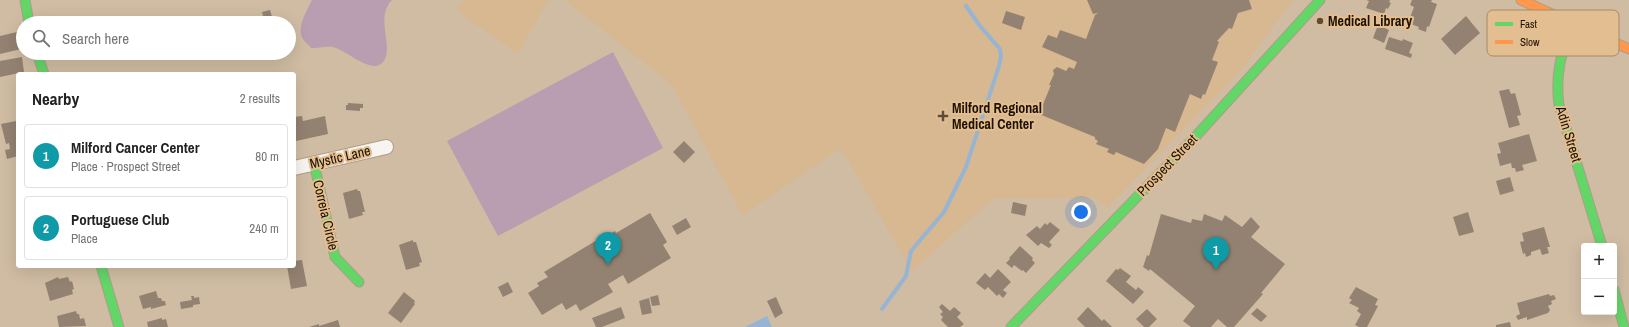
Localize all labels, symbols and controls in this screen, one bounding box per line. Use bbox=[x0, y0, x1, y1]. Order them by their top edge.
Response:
legend bbox=[1487, 10, 1619, 56]
place label: Medical Library bbox=[1328, 12, 1413, 30]
search box bbox=[16, 16, 296, 60]
marker: Medical Library bbox=[1315, 16, 1325, 26]
text: Fast bbox=[1520, 17, 1538, 31]
icon: search bbox=[30, 27, 52, 49]
text: Search here bbox=[62, 28, 129, 49]
text: Slow bbox=[1520, 35, 1540, 49]
text: Nearby bbox=[32, 87, 79, 110]
text: 2 results bbox=[240, 90, 280, 107]
place label: Milford Regional Medical Center bbox=[952, 99, 1042, 133]
street label: Adin Street bbox=[1552, 103, 1586, 164]
marker: Milford Regional Medical Center bbox=[937, 110, 949, 122]
street label: Prospect Street bbox=[1133, 130, 1201, 200]
text: Milford Cancer Center bbox=[71, 137, 200, 158]
street label: Mystic Lane bbox=[308, 141, 372, 173]
text: 1 bbox=[43, 148, 49, 165]
text: 80 m bbox=[255, 148, 279, 165]
text: Place · Prospect Street bbox=[71, 158, 180, 175]
street label: Correia Circle bbox=[309, 178, 343, 252]
your location bbox=[1071, 202, 1091, 222]
text: Portuguese Club bbox=[71, 209, 169, 230]
text: 2 bbox=[43, 220, 49, 237]
text: 240 m bbox=[249, 220, 279, 237]
text: Place bbox=[71, 230, 98, 247]
pin: 2 bbox=[595, 232, 621, 265]
pin: 1 bbox=[1203, 237, 1229, 270]
map controls bbox=[1581, 243, 1617, 315]
button: + bbox=[1581, 243, 1617, 279]
button: − bbox=[1581, 279, 1617, 315]

